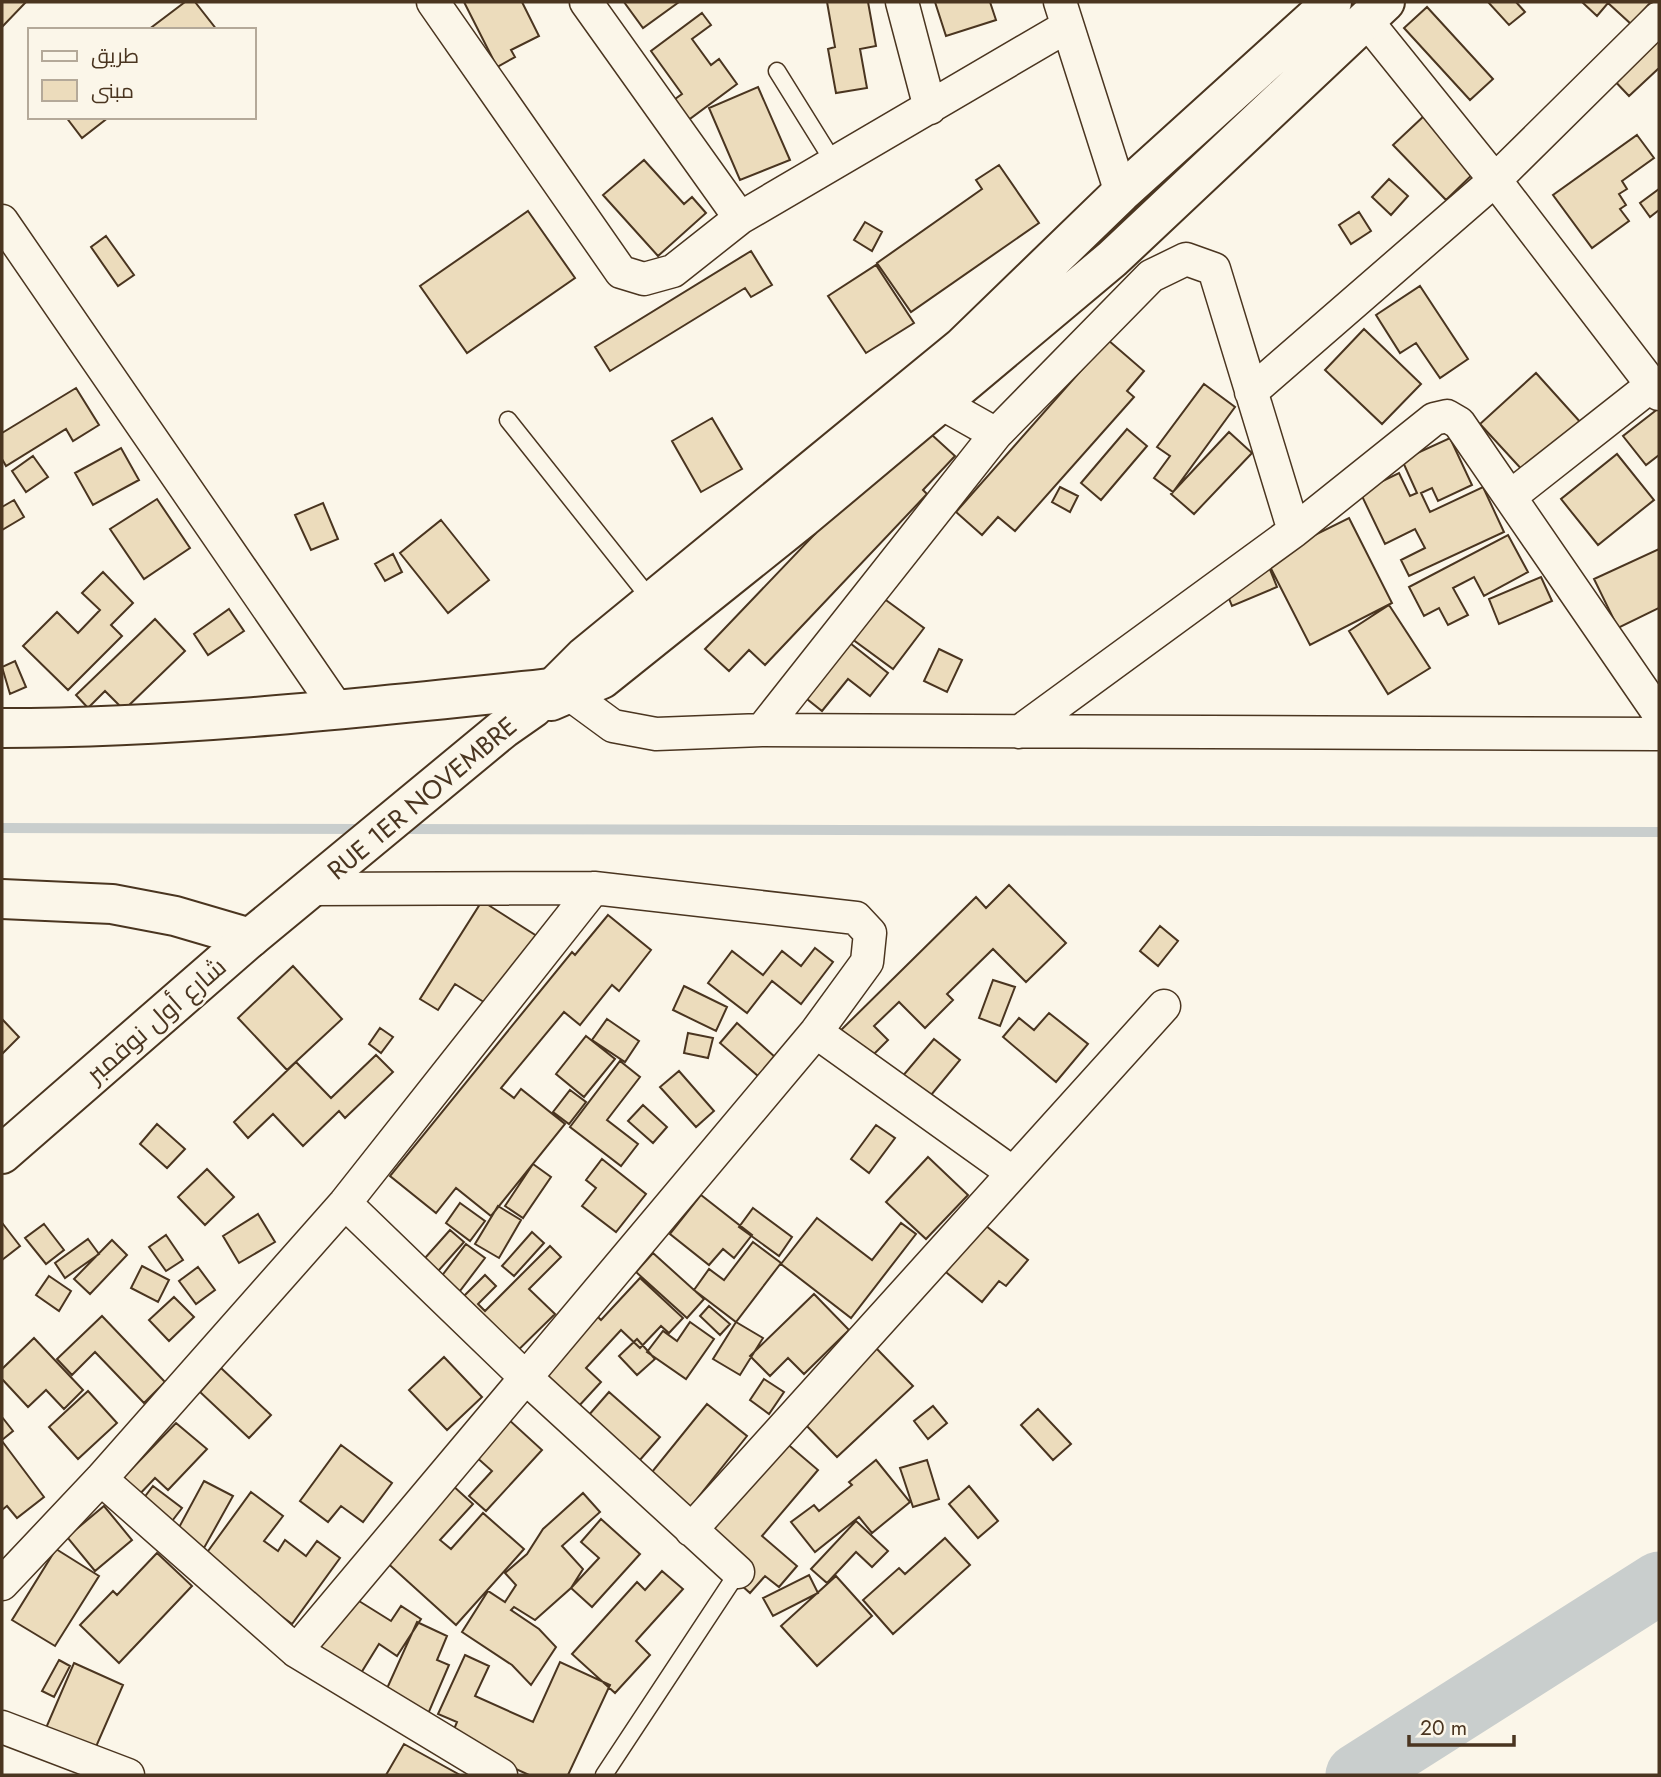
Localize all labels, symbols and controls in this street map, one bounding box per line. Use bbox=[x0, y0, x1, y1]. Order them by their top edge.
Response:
legend bbox=[28, 28, 256, 119]
text: طريق bbox=[91, 41, 139, 71]
text: مبنى bbox=[91, 76, 134, 106]
street label: RUE 1ER NOVEMBRE bbox=[319, 707, 525, 889]
street label: شارع أول نوفمبر bbox=[76, 948, 235, 1093]
scale bar bbox=[1409, 1704, 1514, 1748]
text: 20 m bbox=[1420, 1713, 1467, 1743]

